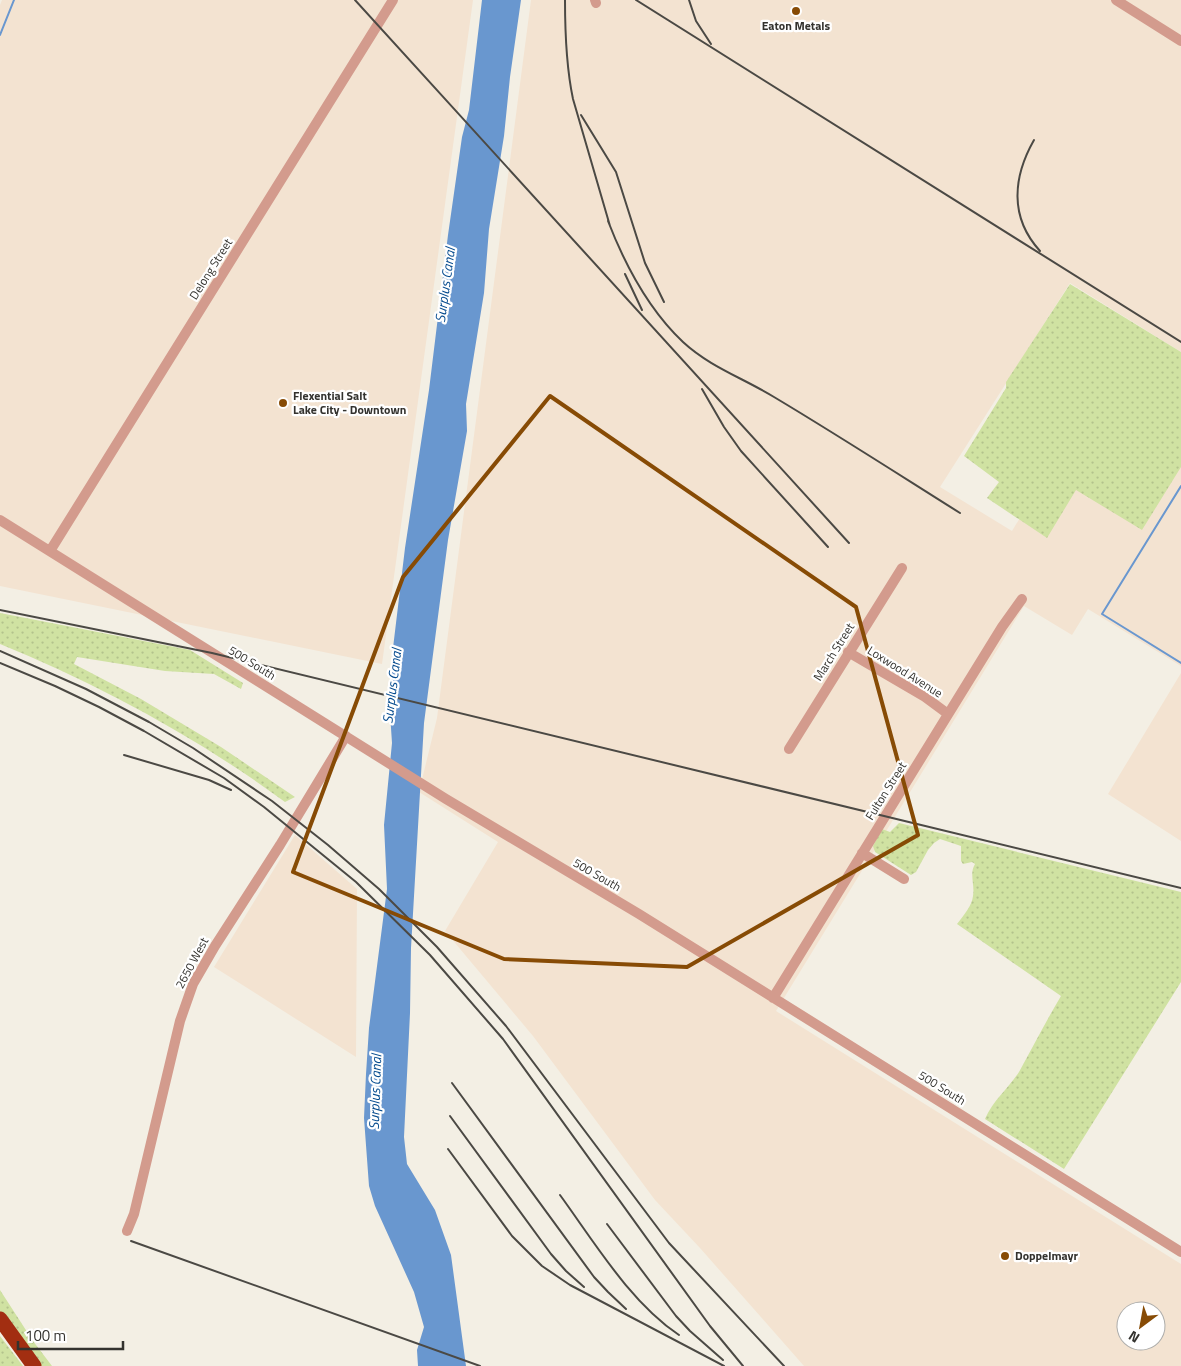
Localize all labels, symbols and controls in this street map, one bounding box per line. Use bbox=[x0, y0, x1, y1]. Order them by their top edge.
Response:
marker: Eaton Metals bbox=[790, 5, 802, 17]
place label: Eaton Metals bbox=[762, 16, 831, 35]
street label: Delong Street bbox=[184, 234, 237, 303]
water label: Surplus Canal bbox=[429, 244, 460, 324]
place label: Flexential Salt Lake City - Downtown bbox=[293, 386, 406, 419]
marker: Flexential Salt Lake City - Downtown bbox=[277, 397, 289, 409]
street label: March Street bbox=[808, 618, 859, 684]
street label: 500 South bbox=[225, 641, 280, 685]
street label: Loxwood Avenue bbox=[864, 641, 947, 702]
water label: Surplus Canal bbox=[376, 645, 407, 725]
street label: Fulton Street bbox=[860, 757, 911, 824]
street label: 500 South bbox=[570, 853, 625, 896]
street label: 2650 West bbox=[170, 933, 213, 992]
water label: Surplus Canal bbox=[363, 1052, 386, 1130]
street label: 500 South bbox=[915, 1066, 970, 1110]
place label: Doppelmayr bbox=[1015, 1246, 1079, 1265]
marker: Doppelmayr bbox=[999, 1250, 1011, 1262]
north arrow bbox=[1116, 1301, 1166, 1351]
scale bar bbox=[18, 1318, 122, 1350]
text: 100 m bbox=[25, 1324, 66, 1347]
text: N bbox=[1124, 1326, 1144, 1349]

